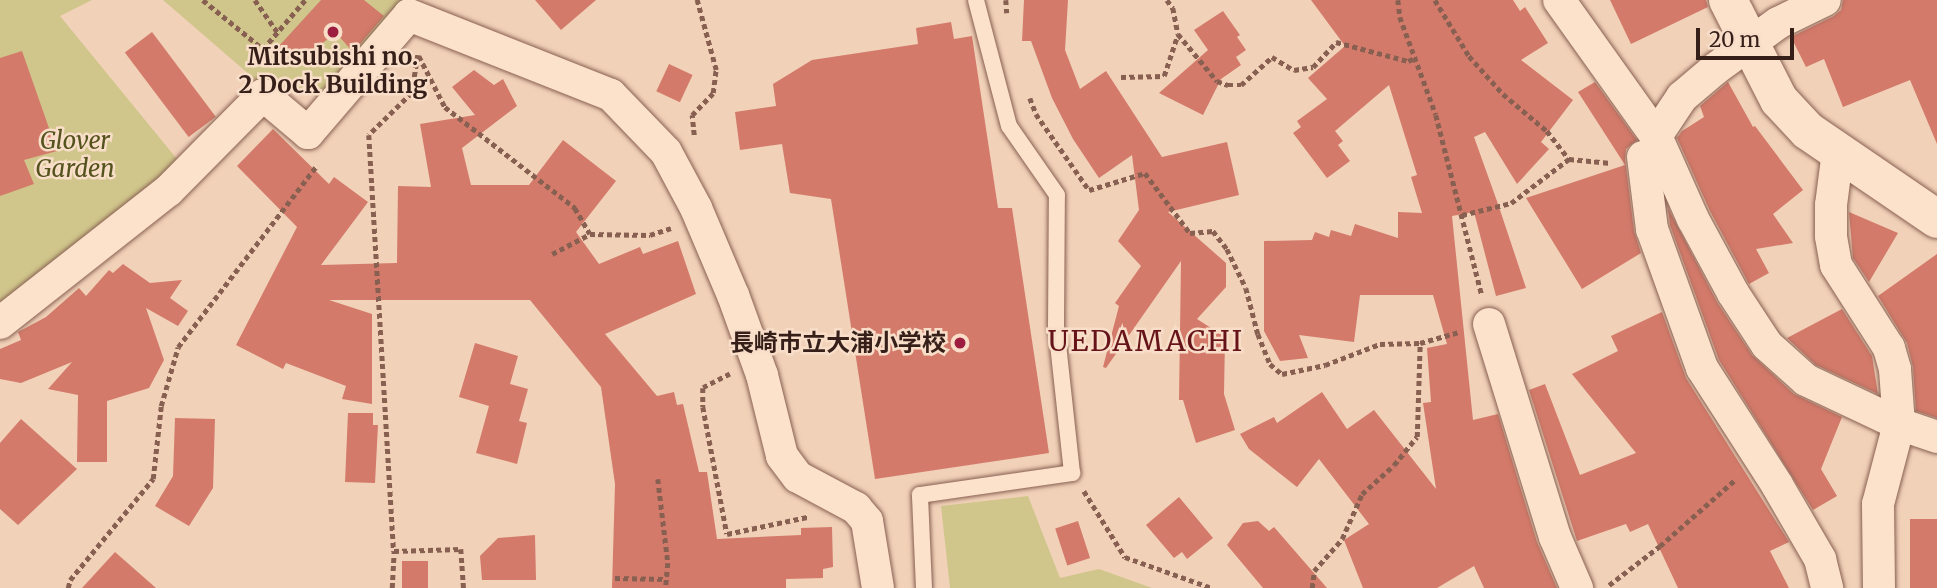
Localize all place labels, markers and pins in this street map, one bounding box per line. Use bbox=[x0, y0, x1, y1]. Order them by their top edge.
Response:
marker: Mitsubishi no. 2 Dock Building bbox=[325, 24, 341, 40]
place label: Mitsubishi no. 2 Dock Building bbox=[239, 43, 427, 99]
place label: 長崎市立大浦小学校 bbox=[730, 329, 946, 357]
marker: 長崎市立大浦小学校 bbox=[952, 335, 968, 351]

